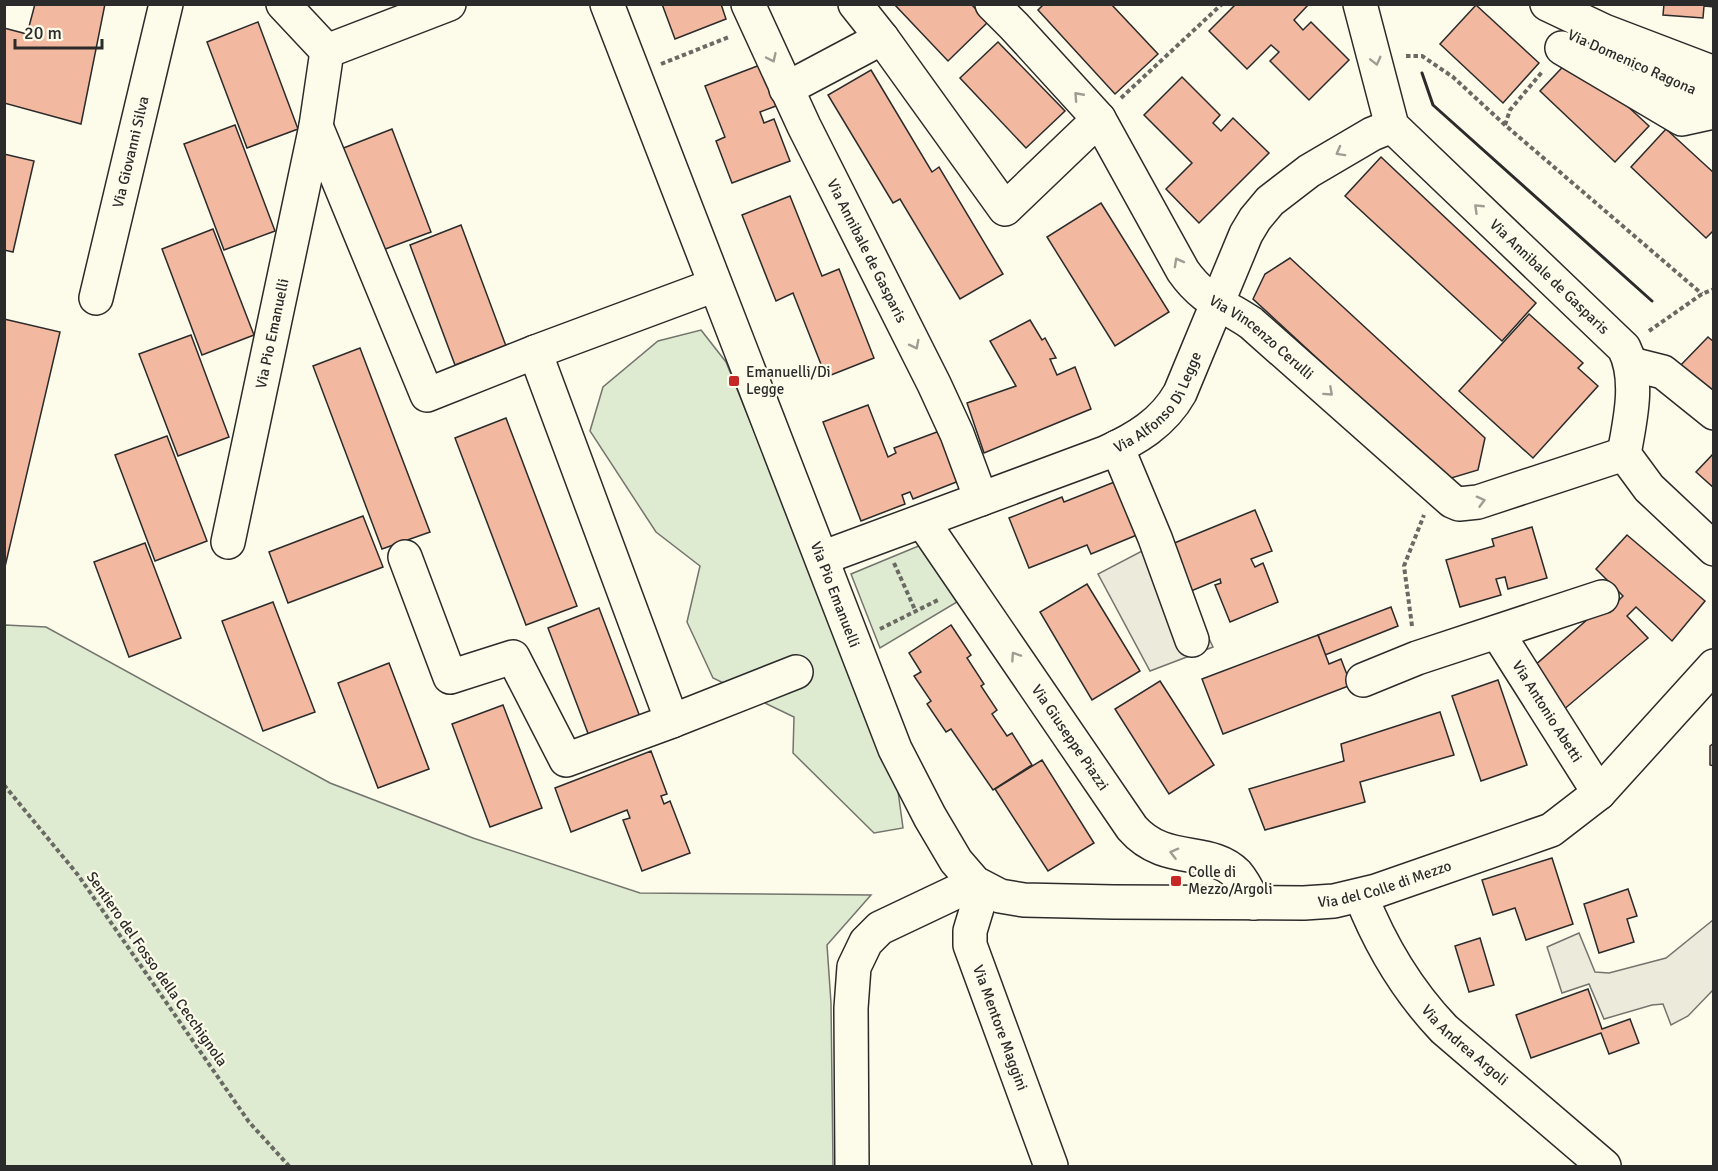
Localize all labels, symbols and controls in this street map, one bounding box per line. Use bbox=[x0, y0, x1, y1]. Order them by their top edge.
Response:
scale bar bbox=[15, 12, 102, 50]
text: 20 m bbox=[24, 22, 62, 44]
street label: Via Domenico Ragona bbox=[1565, 26, 1699, 98]
one-way arrow bbox=[765, 51, 777, 62]
one-way arrow bbox=[1369, 56, 1382, 66]
one-way arrow bbox=[1074, 92, 1085, 103]
street label: Via Giovanni Silva bbox=[109, 94, 153, 210]
one-way arrow bbox=[1335, 145, 1346, 156]
street label: Via Annibale de Gasparis bbox=[823, 176, 911, 326]
one-way arrow bbox=[1474, 204, 1484, 215]
street label: Via Annibale de Gasparis bbox=[1486, 215, 1613, 338]
one-way arrow bbox=[1174, 258, 1185, 268]
street label: Via Pio Emanuelli bbox=[252, 277, 292, 390]
street label: Via Vincenzo Cerulli bbox=[1206, 291, 1317, 383]
one-way arrow bbox=[908, 339, 919, 350]
street label: Via Alfonso Di Legge bbox=[1111, 349, 1205, 457]
place label: Emanuelli/Di Legge bbox=[746, 363, 831, 398]
marker: Emanuelli/Di Legge bbox=[727, 374, 741, 388]
one-way arrow bbox=[1322, 385, 1333, 396]
one-way arrow bbox=[1476, 495, 1486, 508]
street label: Via Pio Emanuelli bbox=[807, 539, 864, 650]
one-way arrow bbox=[1011, 652, 1023, 662]
street label: Via Antonio Abetti bbox=[1508, 657, 1586, 765]
street label: Via Giuseppe Piazzi bbox=[1028, 681, 1113, 794]
one-way arrow bbox=[1169, 848, 1179, 861]
street label: Via del Colle di Mezzo bbox=[1317, 856, 1454, 911]
place label: Colle di Mezzo/Argoli bbox=[1188, 863, 1272, 898]
street label: Sentiero del Fosso della Cecchignola bbox=[83, 868, 231, 1070]
marker: Colle di Mezzo/Argoli bbox=[1169, 874, 1183, 888]
street label: Via Mentore Maggini bbox=[969, 963, 1032, 1093]
street label: Via Andrea Argoli bbox=[1418, 1001, 1512, 1089]

